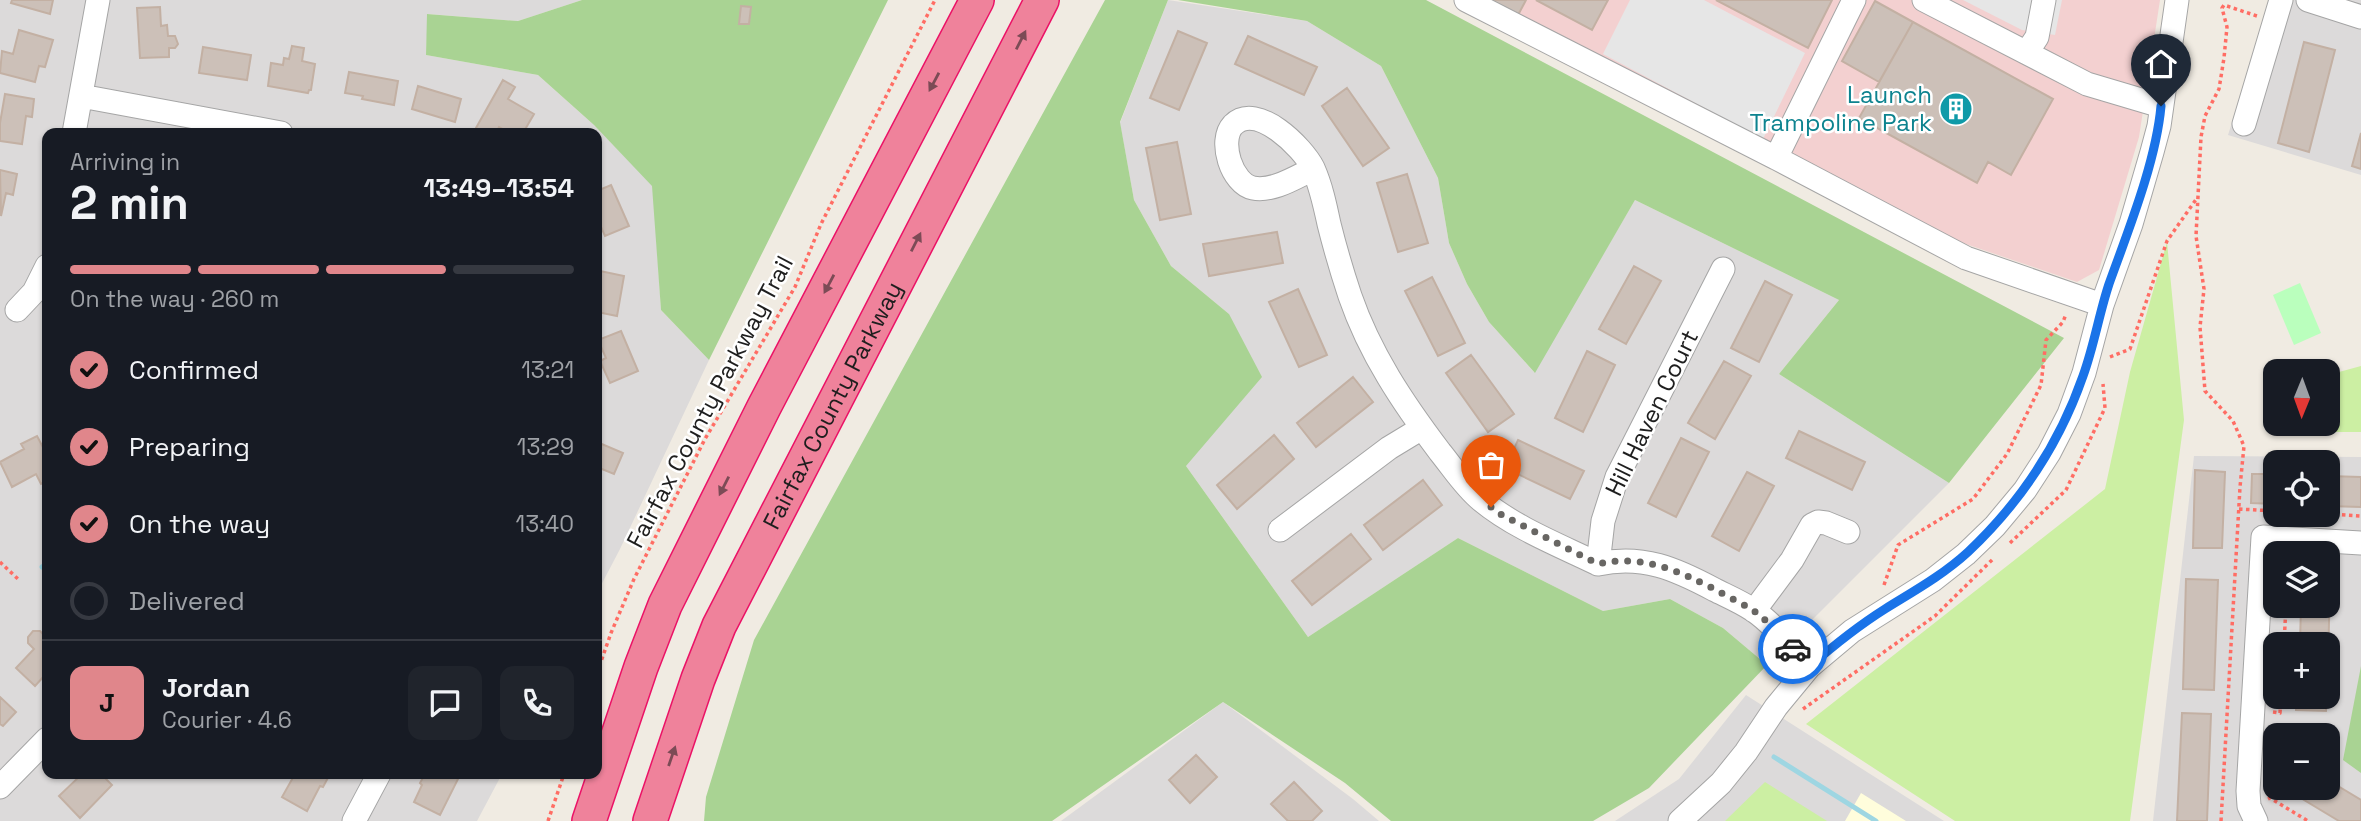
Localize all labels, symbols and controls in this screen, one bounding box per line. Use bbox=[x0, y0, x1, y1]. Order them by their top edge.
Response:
one-way arrow bbox=[1016, 30, 1027, 50]
pin bbox=[2131, 34, 2191, 106]
icon: home bbox=[2142, 45, 2180, 83]
one-way arrow bbox=[929, 72, 940, 92]
place label: Launch Trampoline Park bbox=[1750, 79, 1932, 138]
building icon: Launch Trampoline Park bbox=[1937, 90, 1975, 128]
text: Arriving in bbox=[70, 147, 180, 177]
text: 13:49–13:54 bbox=[423, 171, 574, 205]
text: 2 min bbox=[70, 174, 189, 232]
one-way arrow bbox=[911, 232, 922, 252]
street label: Fairfax County Parkway Trail bbox=[619, 250, 800, 553]
one-way arrow bbox=[823, 274, 834, 294]
street label: Fairfax County Parkway bbox=[756, 276, 909, 534]
text: On the way · 260 m bbox=[70, 284, 279, 314]
street label: Hill Haven Court bbox=[1598, 325, 1705, 501]
icon: check bbox=[70, 351, 108, 389]
text: Confirmed bbox=[129, 353, 259, 387]
text: 13:21 bbox=[521, 355, 574, 385]
north arrow bbox=[2263, 359, 2340, 436]
map controls bbox=[2263, 359, 2340, 800]
icon: check bbox=[70, 428, 108, 466]
text: Preparing bbox=[129, 430, 250, 464]
text: 13:29 bbox=[517, 432, 574, 462]
pin bbox=[1461, 435, 1521, 507]
icon: bag bbox=[1472, 446, 1510, 484]
button: locate bbox=[2263, 450, 2340, 527]
one-way arrow bbox=[718, 476, 730, 496]
icon: check bbox=[70, 505, 108, 543]
text: On the way bbox=[129, 507, 270, 541]
text: 13:40 bbox=[516, 509, 574, 539]
button: layers bbox=[2263, 541, 2340, 618]
text: Delivered bbox=[129, 584, 245, 618]
courier bbox=[1758, 614, 1828, 684]
icon: car bbox=[1774, 630, 1812, 668]
button: + bbox=[2263, 632, 2340, 709]
button: chat bbox=[408, 666, 482, 740]
button: phone bbox=[500, 666, 574, 740]
text: Jordan bbox=[162, 671, 250, 705]
text: J bbox=[99, 686, 115, 720]
text: Courier · 4.6 bbox=[162, 705, 292, 735]
button: − bbox=[2263, 723, 2340, 800]
one-way arrow bbox=[667, 746, 677, 767]

